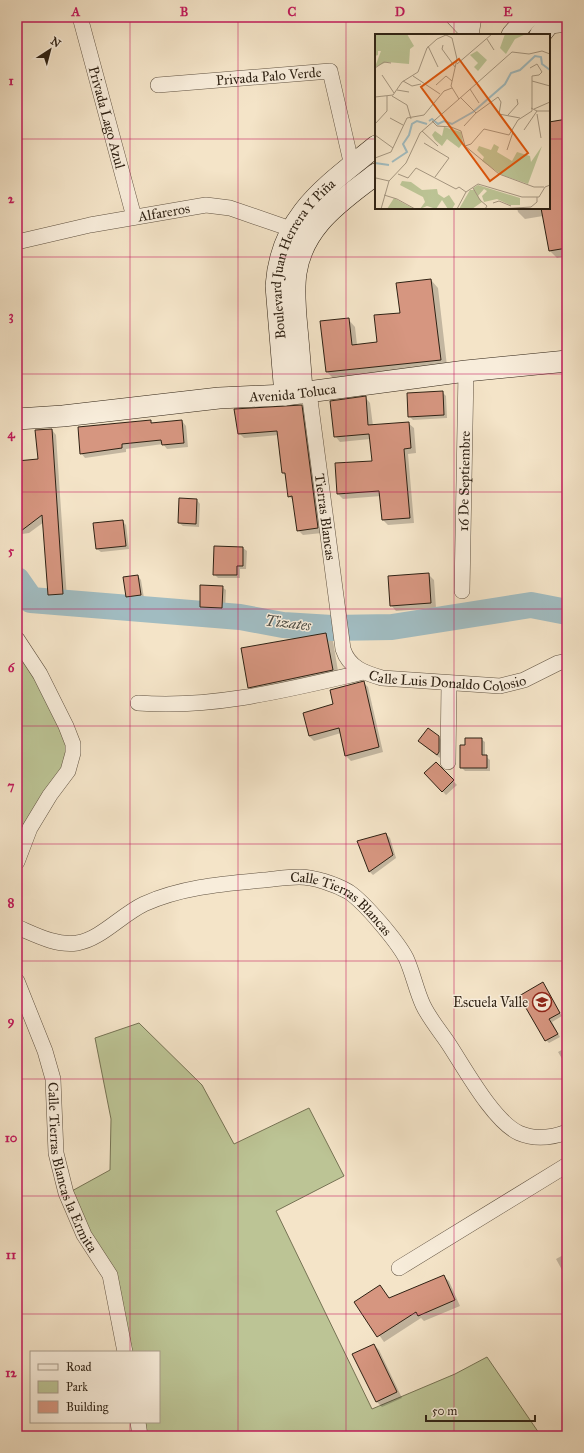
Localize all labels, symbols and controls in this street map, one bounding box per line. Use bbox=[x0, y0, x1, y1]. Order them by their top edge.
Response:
text: A bbox=[71, 4, 81, 20]
text: B bbox=[180, 4, 189, 20]
text: C bbox=[288, 4, 297, 20]
text: D bbox=[395, 4, 405, 20]
text: E bbox=[503, 4, 513, 20]
north arrow bbox=[30, 30, 70, 70]
text: N bbox=[48, 34, 64, 51]
inset map bbox=[375, 34, 550, 209]
street label: Privada Lago Azul bbox=[85, 64, 129, 171]
street label: Privada Palo Verde bbox=[215, 64, 322, 89]
text: 1 bbox=[8, 73, 14, 89]
street label: Boulevard Juan Herrera Y Piña bbox=[268, 175, 339, 340]
text: 2 bbox=[8, 191, 15, 207]
street label: Alfareros bbox=[136, 200, 191, 226]
text: 3 bbox=[8, 308, 14, 324]
street label: Avenida Toluca bbox=[248, 380, 337, 406]
text: 4 bbox=[7, 426, 15, 442]
street label: 16 De Septiembre bbox=[455, 430, 474, 531]
street label: Tierras Blancas bbox=[311, 473, 339, 561]
text: 5 bbox=[8, 543, 15, 559]
water label: Tizates bbox=[264, 611, 313, 635]
text: 6 bbox=[8, 660, 16, 676]
street label: Calle Luis Donaldo Colosio bbox=[367, 666, 528, 695]
text: 7 bbox=[8, 778, 15, 794]
street label: Calle Tierras Blancas bbox=[290, 869, 395, 939]
text: 8 bbox=[8, 895, 15, 911]
school or university icon: Escuela Valle bbox=[531, 991, 553, 1013]
place label: Escuela Valle bbox=[453, 994, 528, 1011]
text: 9 bbox=[8, 1013, 15, 1029]
street label: Calle Tierras Blancas la Ermita bbox=[44, 1082, 101, 1256]
text: 10 bbox=[5, 1130, 18, 1146]
text: 11 bbox=[6, 1247, 16, 1263]
legend bbox=[30, 1351, 160, 1423]
text: Road bbox=[66, 1360, 92, 1374]
text: 12 bbox=[5, 1365, 17, 1381]
text: Park bbox=[66, 1380, 88, 1394]
scale bar bbox=[426, 1397, 535, 1423]
text: Building bbox=[66, 1400, 109, 1415]
text: 50 m bbox=[432, 1404, 457, 1418]

